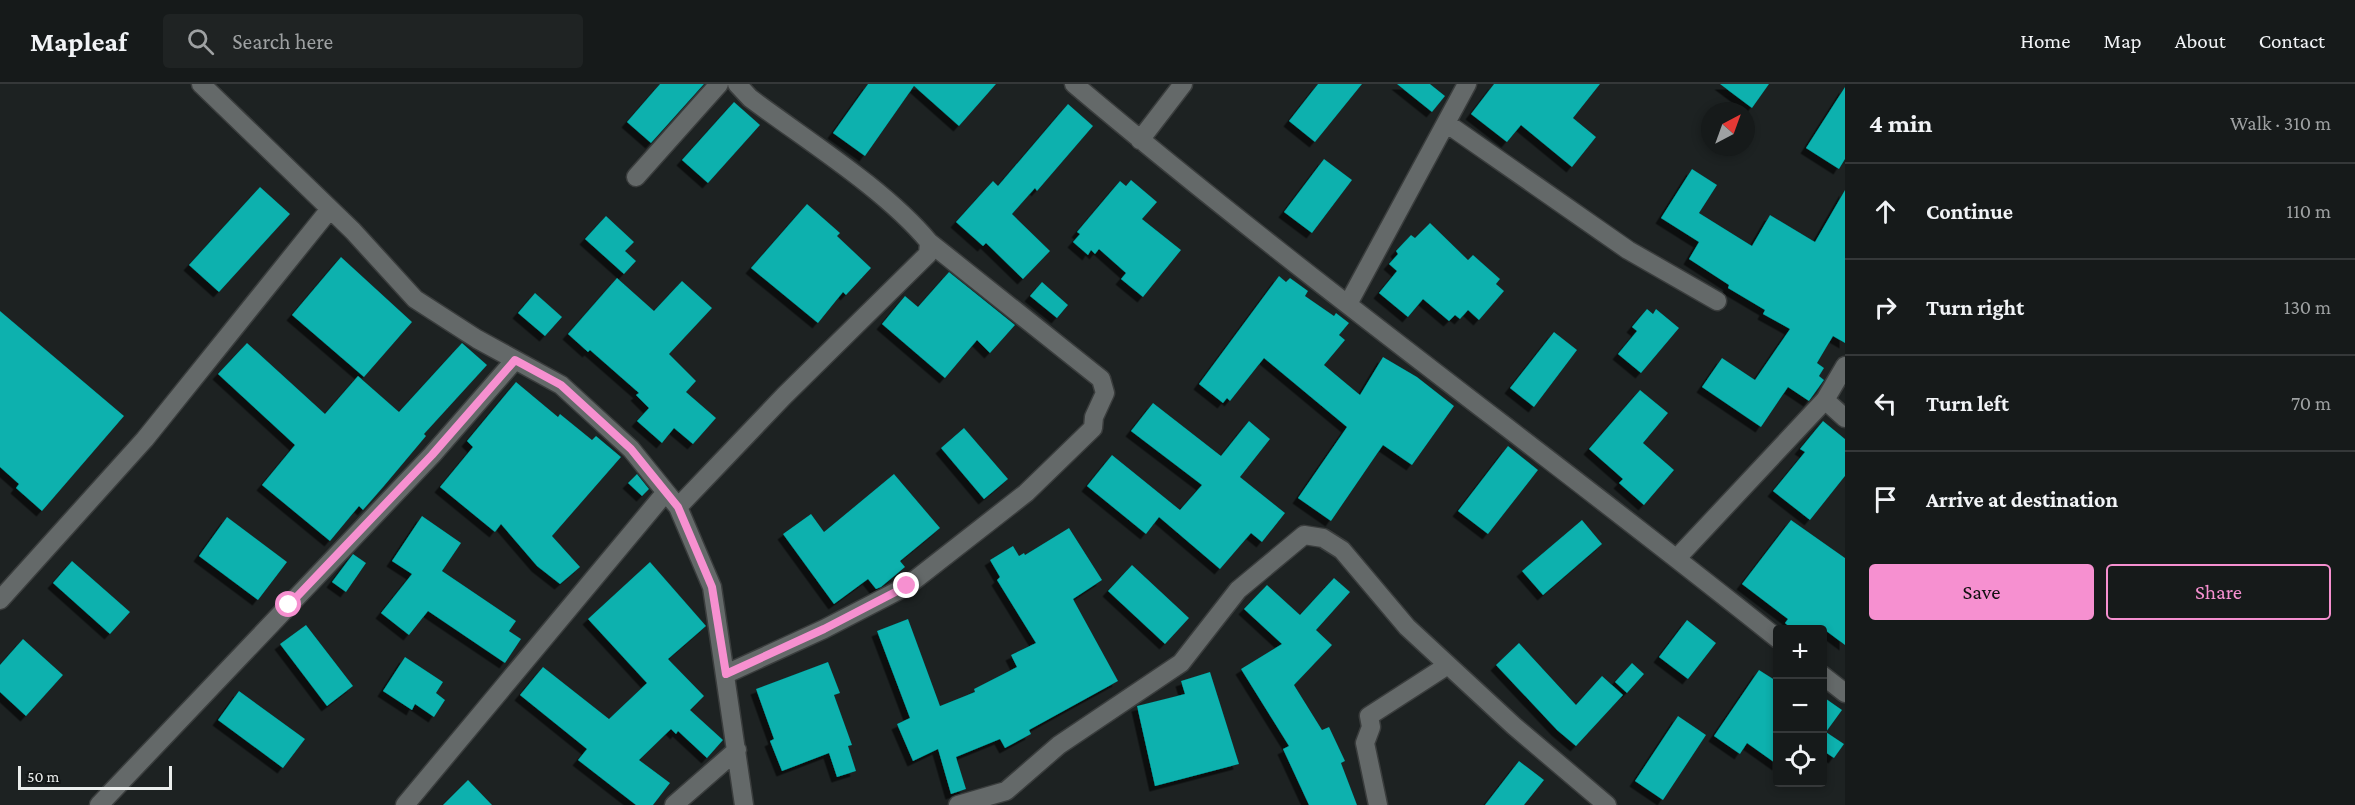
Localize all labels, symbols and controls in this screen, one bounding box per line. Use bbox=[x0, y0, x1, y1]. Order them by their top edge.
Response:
search box bbox=[163, 14, 583, 68]
icon: search bbox=[184, 25, 217, 58]
text: Mapleaf bbox=[30, 26, 127, 57]
text: Search here bbox=[232, 29, 333, 54]
text: Home bbox=[2020, 29, 2070, 53]
text: Map bbox=[2103, 29, 2142, 53]
text: About bbox=[2175, 29, 2226, 53]
text: Contact bbox=[2259, 29, 2325, 53]
north arrow bbox=[1701, 102, 1755, 156]
text: 4 min bbox=[1869, 109, 1933, 138]
text: Walk · 310 m bbox=[2230, 112, 2331, 134]
icon: ahead bbox=[1869, 195, 1902, 228]
text: Continue bbox=[1926, 199, 2013, 224]
text: 110 m bbox=[2287, 200, 2331, 222]
icon: right bbox=[1869, 291, 1902, 324]
text: Turn right bbox=[1926, 295, 2024, 320]
text: 130 m bbox=[2284, 296, 2331, 318]
icon: left bbox=[1869, 387, 1902, 420]
text: Turn left bbox=[1926, 391, 2009, 416]
text: 70 m bbox=[2291, 392, 2331, 414]
icon: arrive bbox=[1869, 483, 1902, 516]
text: Arrive at destination bbox=[1926, 487, 2118, 512]
button: Save bbox=[1869, 564, 2094, 620]
button: Share bbox=[2106, 564, 2331, 620]
route end bbox=[893, 572, 919, 598]
route start bbox=[275, 591, 301, 617]
map controls bbox=[1773, 625, 1827, 787]
button: + bbox=[1773, 625, 1827, 679]
button: − bbox=[1773, 679, 1827, 733]
button: locate bbox=[1773, 733, 1827, 787]
scale bar bbox=[18, 763, 172, 790]
text: 50 m bbox=[27, 768, 59, 785]

